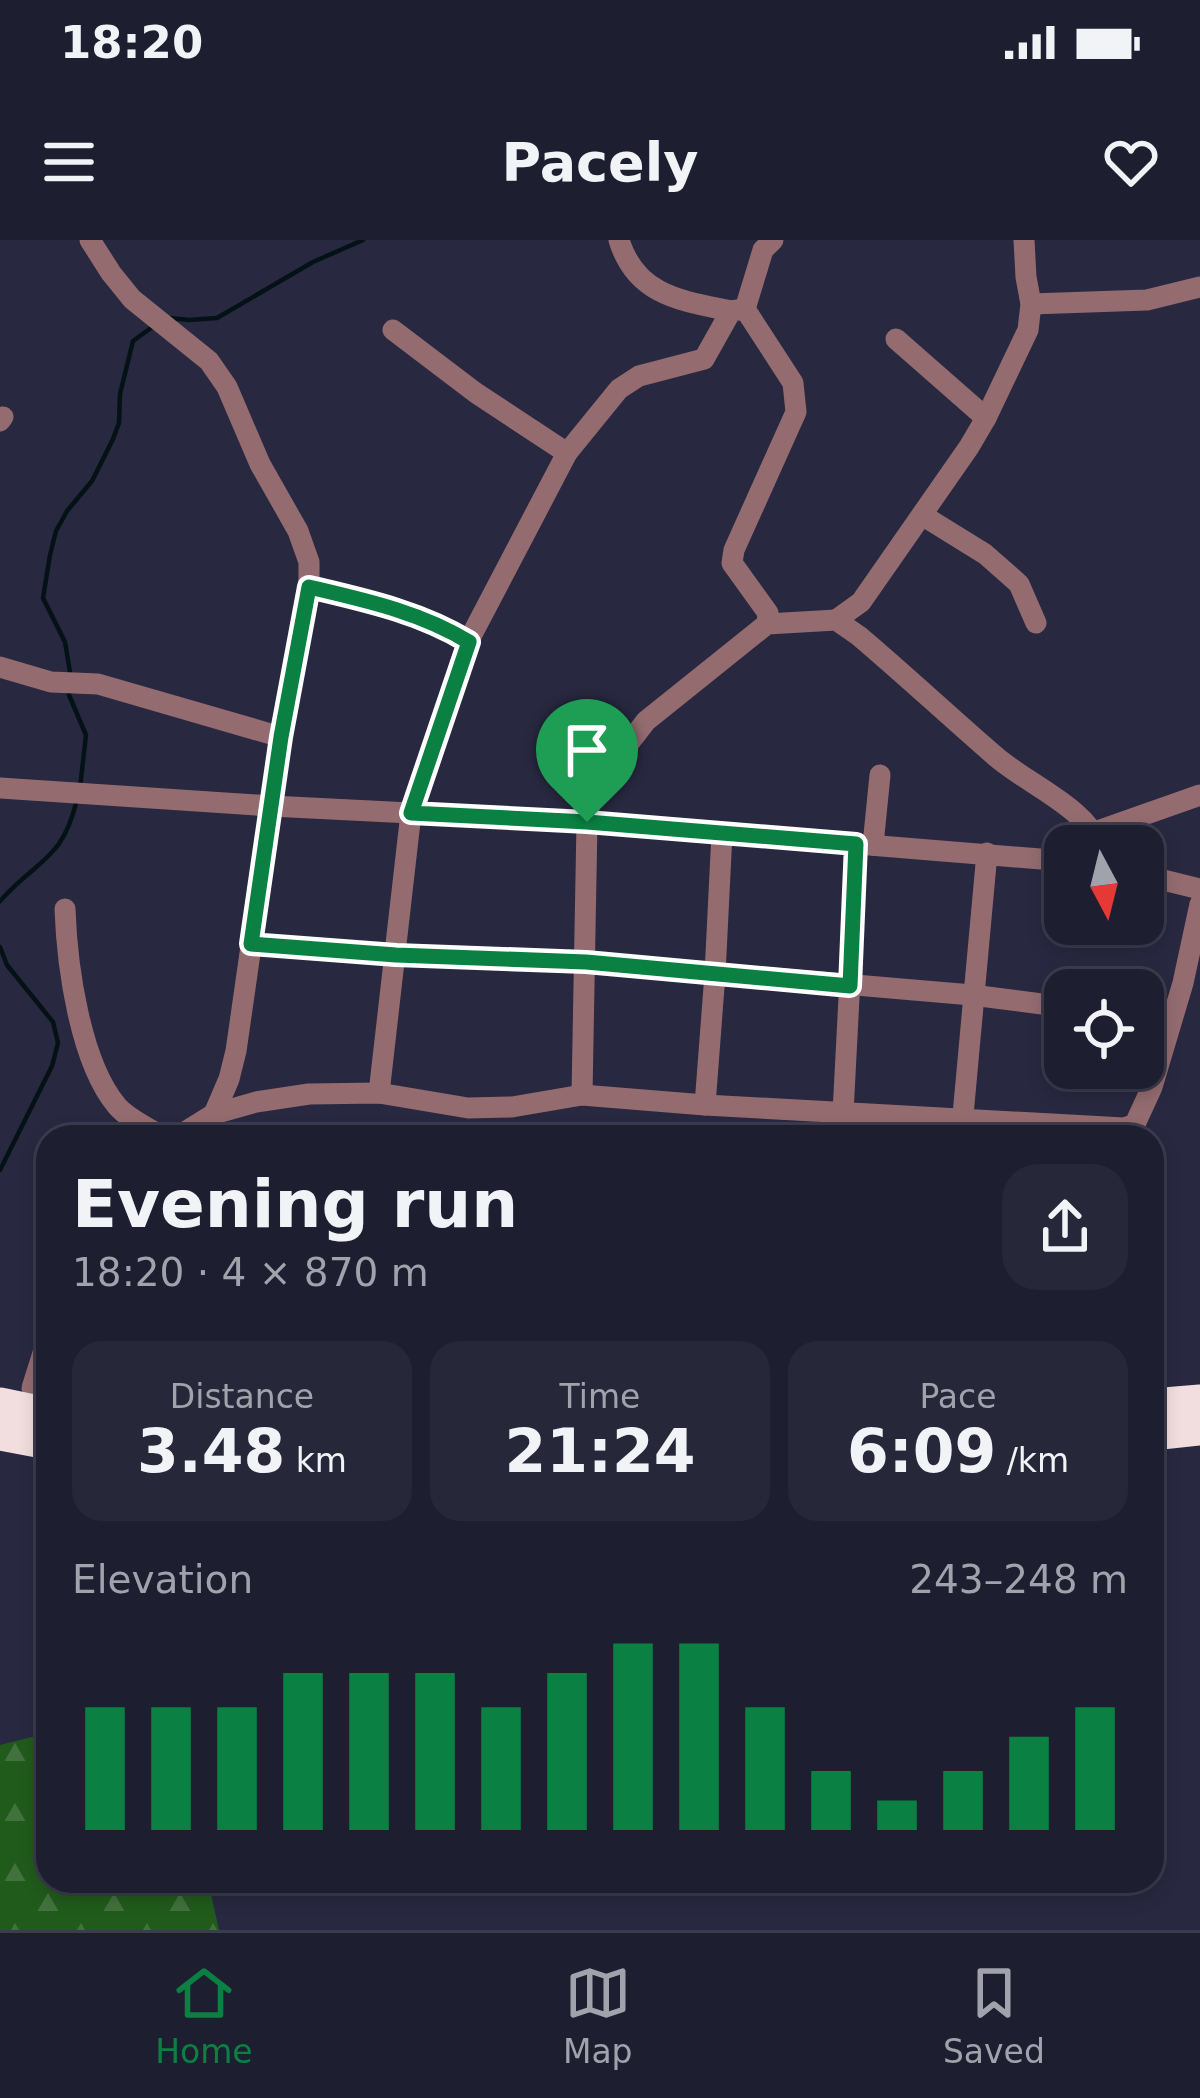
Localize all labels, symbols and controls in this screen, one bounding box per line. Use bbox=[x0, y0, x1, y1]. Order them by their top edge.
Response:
text: 18:20 bbox=[60, 16, 203, 69]
icon: menu bbox=[36, 129, 102, 195]
icon: heart bbox=[1098, 129, 1164, 195]
text: Pacely bbox=[502, 131, 698, 194]
pin bbox=[536, 699, 638, 822]
icon: arrive bbox=[554, 717, 620, 783]
north arrow bbox=[1044, 825, 1164, 945]
map controls bbox=[1044, 825, 1164, 1089]
button: locate bbox=[1044, 969, 1164, 1089]
button: share bbox=[1002, 1164, 1128, 1290]
text: Evening run bbox=[72, 1166, 518, 1243]
text: 18:20 · 4 × 870 m bbox=[72, 1250, 429, 1295]
text: Distance bbox=[170, 1377, 314, 1416]
text: Time bbox=[560, 1377, 640, 1416]
text: Pace bbox=[919, 1377, 997, 1416]
text: 3.48 bbox=[137, 1416, 285, 1486]
text: 21:24 bbox=[505, 1416, 696, 1486]
text: 6:09 bbox=[847, 1416, 996, 1486]
text: km bbox=[285, 1441, 347, 1480]
text: /km bbox=[996, 1441, 1069, 1480]
text: Elevation bbox=[72, 1557, 253, 1602]
text: 243–248 m bbox=[909, 1557, 1128, 1602]
tab: Home bbox=[155, 1960, 253, 2071]
tab: Map bbox=[563, 1960, 633, 2071]
tab: Saved bbox=[943, 1960, 1045, 2071]

